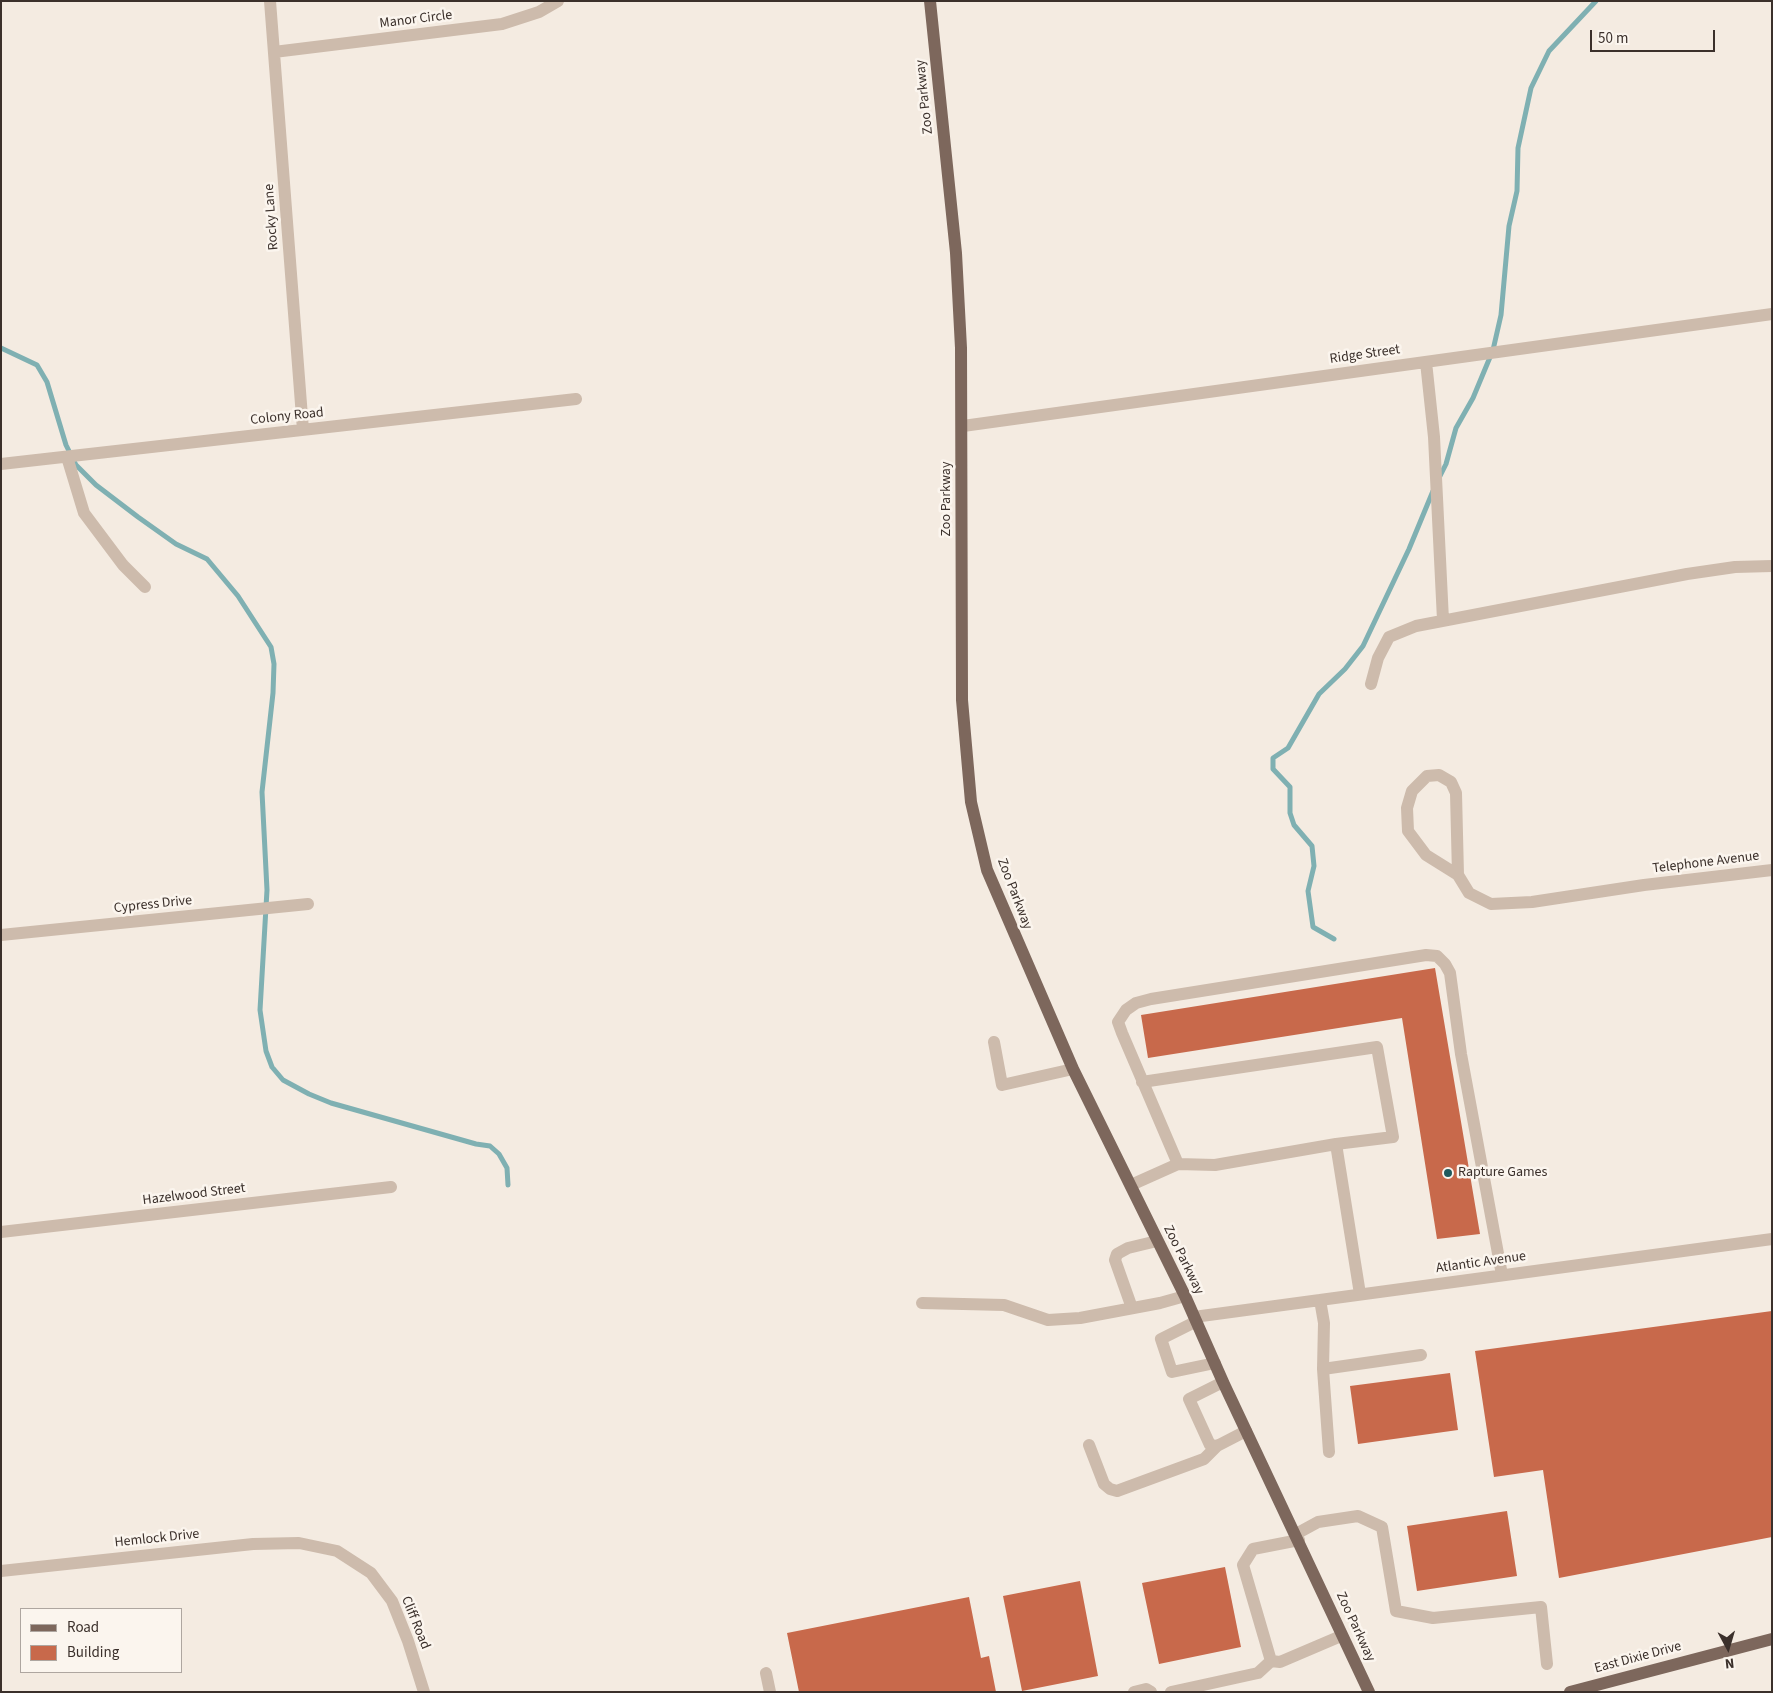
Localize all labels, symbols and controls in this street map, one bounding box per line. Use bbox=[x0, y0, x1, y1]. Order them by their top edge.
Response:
street label: Manor Circle bbox=[379, 7, 453, 33]
scale bar bbox=[1593, 20, 1718, 52]
text: 50 m bbox=[1598, 28, 1628, 49]
street label: Zoo Parkway bbox=[913, 59, 937, 135]
street label: Rocky Lane bbox=[261, 183, 283, 251]
street label: Ridge Street bbox=[1329, 342, 1401, 368]
street label: Colony Road bbox=[249, 405, 325, 429]
street label: Zoo Parkway bbox=[939, 462, 955, 536]
street label: Telephone Avenue bbox=[1652, 848, 1760, 878]
street label: Zoo Parkway bbox=[993, 856, 1035, 932]
street label: Cypress Drive bbox=[113, 893, 193, 917]
place label: Rapture Games bbox=[1458, 1165, 1547, 1181]
marker: Rapture Games bbox=[1442, 1167, 1454, 1179]
street label: Hazelwood Street bbox=[142, 1180, 246, 1210]
street label: Zoo Parkway bbox=[1159, 1223, 1207, 1297]
street label: Atlantic Avenue bbox=[1435, 1248, 1527, 1278]
street label: Hemlock Drive bbox=[114, 1526, 200, 1552]
street label: Zoo Parkway bbox=[1332, 1590, 1378, 1664]
street label: Cliff Road bbox=[397, 1594, 433, 1652]
legend bbox=[20, 1608, 182, 1673]
text: Road bbox=[67, 1617, 99, 1638]
north arrow bbox=[1703, 1623, 1753, 1673]
street label: East Dixie Drive bbox=[1593, 1638, 1683, 1678]
text: Building bbox=[67, 1642, 119, 1663]
text: N bbox=[1724, 1652, 1735, 1673]

